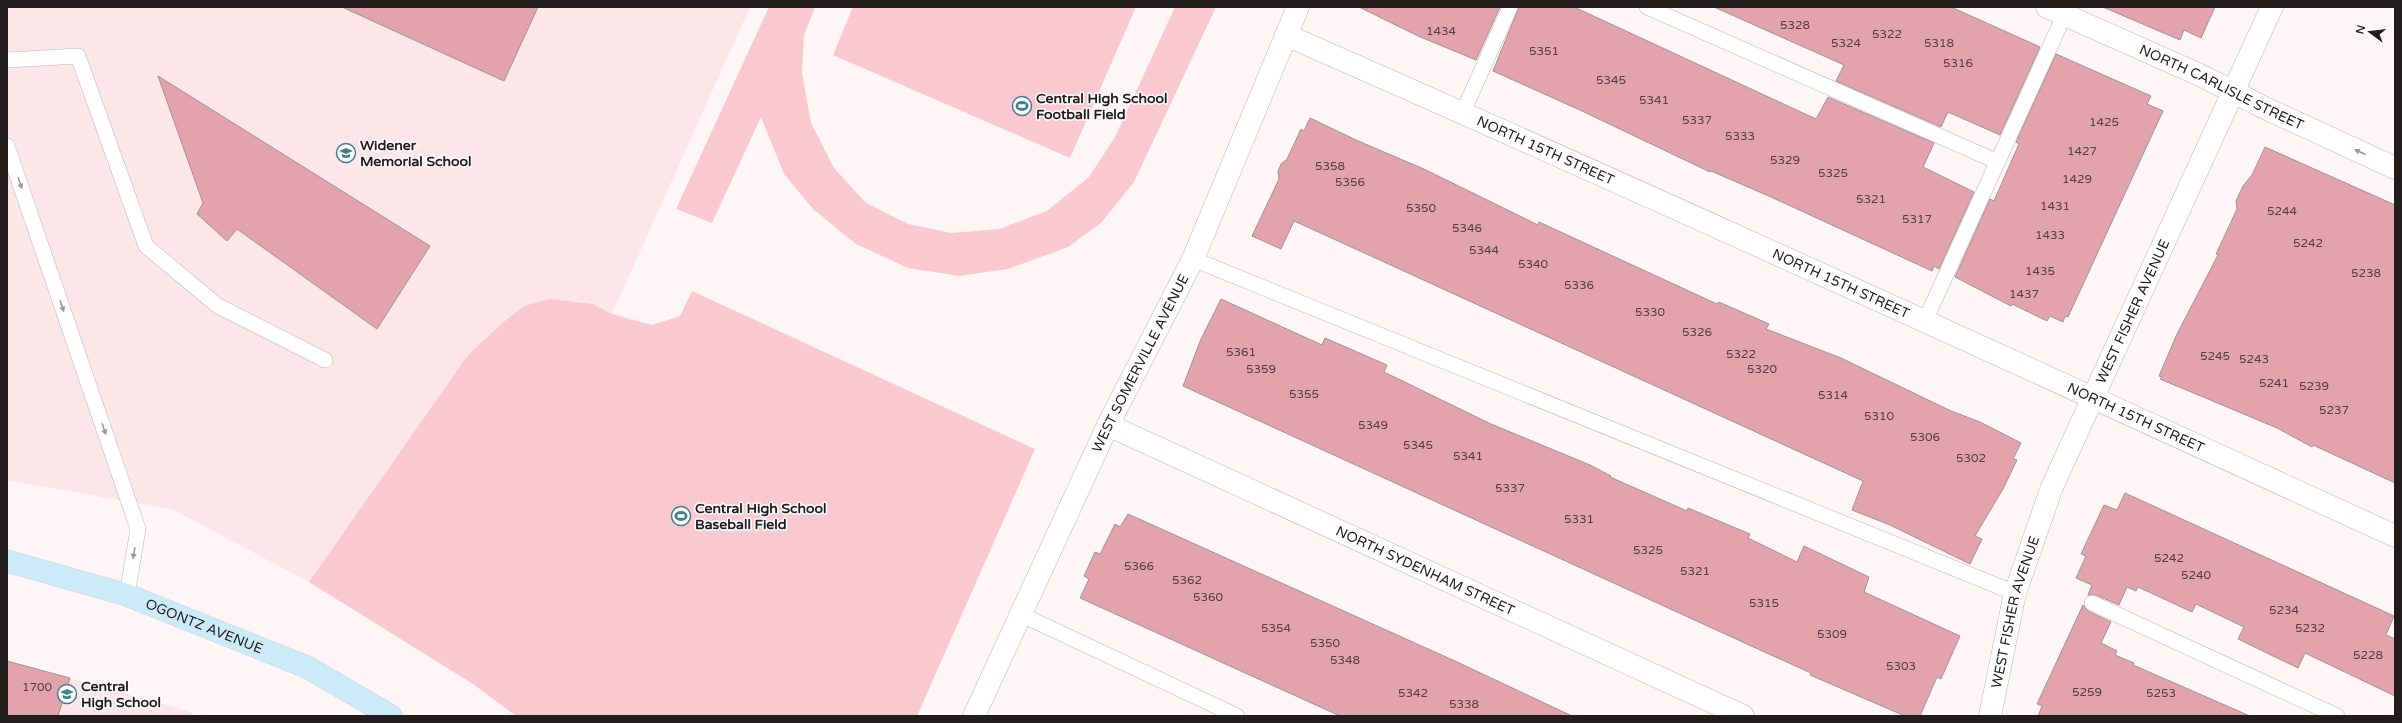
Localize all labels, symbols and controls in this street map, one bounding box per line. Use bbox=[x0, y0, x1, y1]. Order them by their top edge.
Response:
north arrow bbox=[2350, 12, 2390, 52]
house number: 5328 bbox=[1780, 18, 1810, 32]
house number: 1434 bbox=[1426, 24, 1457, 38]
text: N bbox=[2353, 24, 2368, 35]
house number: 5322 bbox=[1872, 27, 1902, 41]
house number: 5324 bbox=[1831, 36, 1862, 50]
house number: 5318 bbox=[1924, 36, 1954, 50]
street label: NORTH CARLISLE STREET bbox=[2137, 41, 2307, 134]
house number: 5351 bbox=[1529, 44, 1559, 58]
house number: 5316 bbox=[1943, 56, 1973, 70]
house number: 5345 bbox=[1596, 73, 1626, 87]
place label: Central High School Football Field bbox=[1036, 90, 1168, 123]
house number: 5341 bbox=[1639, 93, 1669, 107]
sports icon: Central High School Football Field bbox=[1011, 95, 1033, 117]
street label: NORTH 15TH STREET bbox=[1474, 112, 1617, 189]
house number: 5337 bbox=[1682, 113, 1712, 127]
house number: 1425 bbox=[2089, 115, 2119, 129]
house number: 5333 bbox=[1725, 129, 1755, 143]
place label: Widener Memorial School bbox=[360, 137, 472, 170]
school or university icon: Widener Memorial School bbox=[335, 142, 357, 164]
house number: 1427 bbox=[2067, 144, 2097, 158]
one-way arrow bbox=[2354, 149, 2365, 155]
house number: 5329 bbox=[1770, 153, 1800, 167]
house number: 5358 bbox=[1315, 159, 1345, 173]
house number: 5325 bbox=[1818, 166, 1848, 180]
house number: 1429 bbox=[2062, 172, 2092, 186]
house number: 5356 bbox=[1335, 175, 1365, 189]
one-way arrow bbox=[17, 177, 23, 189]
house number: 5321 bbox=[1856, 192, 1886, 206]
house number: 1431 bbox=[2040, 199, 2070, 213]
house number: 5350 bbox=[1406, 201, 1437, 215]
house number: 5244 bbox=[2267, 204, 2298, 218]
house number: 5317 bbox=[1902, 212, 1932, 226]
house number: 5346 bbox=[1452, 221, 1482, 235]
house number: 1433 bbox=[2035, 228, 2065, 242]
house number: 5242 bbox=[2293, 236, 2323, 250]
street label: WEST FISHER AVENUE bbox=[2093, 237, 2173, 386]
house number: 5344 bbox=[1469, 243, 1500, 257]
street label: NORTH 15TH STREET bbox=[1770, 245, 1912, 322]
house number: 5340 bbox=[1518, 257, 1549, 271]
house number: 1435 bbox=[2025, 264, 2055, 278]
house number: 5238 bbox=[2351, 266, 2381, 280]
street label: WEST SOMERVILLE AVENUE bbox=[1089, 271, 1193, 455]
house number: 5336 bbox=[1564, 278, 1594, 292]
house number: 1437 bbox=[2009, 287, 2039, 301]
one-way arrow bbox=[59, 300, 65, 312]
house number: 5330 bbox=[1635, 305, 1666, 319]
house number: 5326 bbox=[1682, 325, 1712, 339]
house number: 5361 bbox=[1226, 345, 1256, 359]
house number: 5322 bbox=[1726, 347, 1756, 361]
house number: 5245 bbox=[2200, 349, 2230, 363]
house number: 5243 bbox=[2239, 352, 2269, 366]
house number: 5359 bbox=[1246, 362, 1276, 376]
house number: 5320 bbox=[1747, 362, 1778, 376]
house number: 5241 bbox=[2259, 376, 2289, 390]
street label: NORTH 15TH STREET bbox=[2065, 379, 2207, 457]
house number: 5239 bbox=[2299, 379, 2329, 393]
house number: 5355 bbox=[1289, 387, 1319, 401]
house number: 5314 bbox=[1818, 388, 1849, 402]
house number: 5237 bbox=[2319, 403, 2349, 417]
house number: 5310 bbox=[1864, 409, 1895, 423]
house number: 5349 bbox=[1358, 418, 1388, 432]
one-way arrow bbox=[101, 423, 107, 435]
house number: 5306 bbox=[1910, 430, 1940, 444]
house number: 5345 bbox=[1403, 438, 1433, 452]
house number: 5341 bbox=[1453, 449, 1483, 463]
house number: 5302 bbox=[1956, 451, 1986, 465]
house number: 5337 bbox=[1495, 481, 1525, 495]
place label: Central High School Baseball Field bbox=[695, 500, 827, 533]
sports icon: Central High School Baseball Field bbox=[670, 505, 692, 527]
house number: 5331 bbox=[1564, 512, 1594, 526]
street label: NORTH SYDENHAM STREET bbox=[1333, 523, 1518, 619]
street label: WEST FISHER AVENUE bbox=[1988, 534, 2043, 690]
house number: 5325 bbox=[1633, 543, 1663, 557]
one-way arrow bbox=[131, 547, 137, 559]
house number: 5242 bbox=[2154, 551, 2184, 565]
house number: 5366 bbox=[1124, 559, 1154, 573]
house number: 5321 bbox=[1680, 564, 1710, 578]
house number: 5240 bbox=[2181, 568, 2212, 582]
house number: 5362 bbox=[1172, 573, 1202, 587]
house number: 5360 bbox=[1193, 590, 1224, 604]
street label: OGONTZ AVENUE bbox=[143, 595, 265, 658]
house number: 5315 bbox=[1749, 596, 1779, 610]
house number: 5234 bbox=[2269, 603, 2300, 617]
house number: 5354 bbox=[1261, 621, 1292, 635]
house number: 5232 bbox=[2295, 621, 2325, 635]
house number: 5309 bbox=[1817, 627, 1847, 641]
house number: 5350 bbox=[1310, 636, 1341, 650]
house number: 5228 bbox=[2353, 648, 2383, 662]
house number: 5348 bbox=[1330, 653, 1360, 667]
house number: 5303 bbox=[1886, 659, 1916, 673]
place label: Central High School bbox=[81, 678, 161, 711]
house number: 1700 bbox=[22, 680, 53, 694]
school or university icon: Central High School bbox=[56, 683, 78, 705]
house number: 5259 bbox=[2072, 685, 2102, 699]
house number: 5342 bbox=[1398, 686, 1428, 700]
house number: 5253 bbox=[2146, 686, 2176, 700]
house number: 5338 bbox=[1449, 697, 1479, 711]

